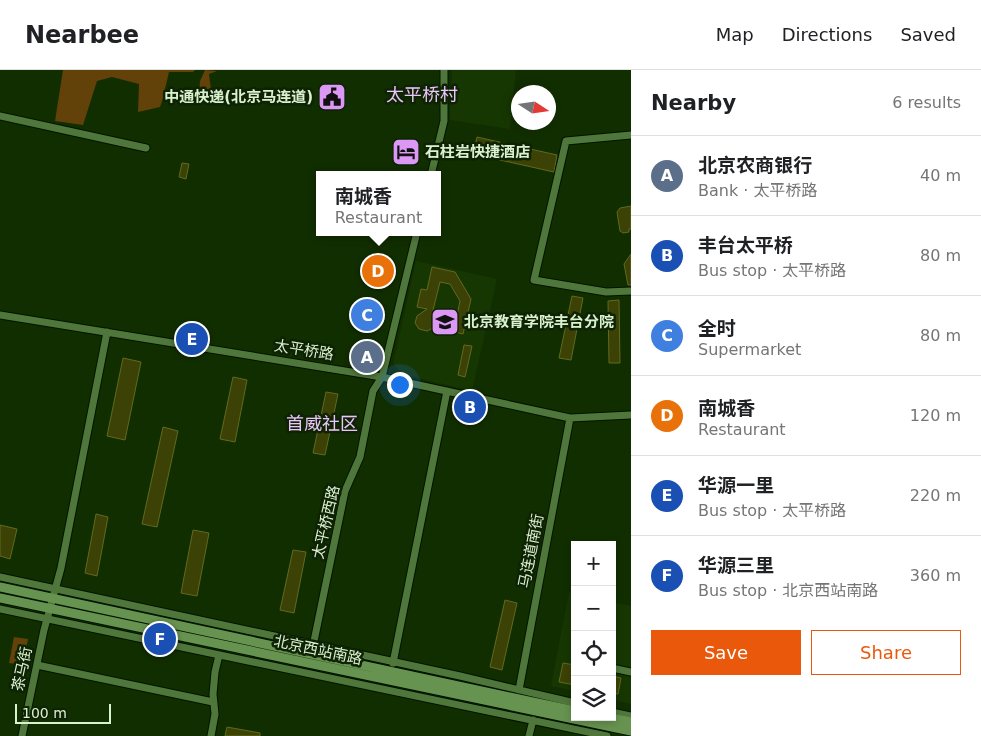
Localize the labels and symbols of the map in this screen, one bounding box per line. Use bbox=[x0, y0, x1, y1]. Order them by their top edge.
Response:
public building icon: 中通快递(北京马连道) bbox=[317, 82, 347, 112]
district label: 太平桥村 bbox=[386, 84, 458, 105]
north arrow bbox=[511, 85, 556, 130]
place label: 中通快递(北京马连道) bbox=[164, 88, 313, 106]
hotel icon: 石柱岩快捷酒店 bbox=[391, 137, 421, 167]
place label: 石柱岩快捷酒店 bbox=[425, 143, 530, 161]
pin: D bbox=[362, 252, 394, 290]
pin: C bbox=[351, 296, 383, 334]
school or university icon: 北京教育学院丰台分院 bbox=[430, 307, 460, 337]
place label: 北京教育学院丰台分院 bbox=[464, 313, 614, 331]
pin: E bbox=[176, 320, 208, 358]
street label: 太平桥路 bbox=[273, 336, 335, 364]
pin: A bbox=[351, 338, 383, 376]
your location bbox=[387, 372, 413, 398]
pin: B bbox=[454, 388, 486, 426]
district label: 首威社区 bbox=[286, 413, 358, 434]
street label: 太平桥西路 bbox=[309, 483, 343, 561]
street label: 马连道南街 bbox=[515, 512, 547, 590]
pin: F bbox=[144, 620, 176, 658]
street label: 北京西站南路 bbox=[272, 632, 364, 668]
street label: 茶马街 bbox=[9, 645, 35, 693]
scale bar bbox=[15, 701, 111, 724]

